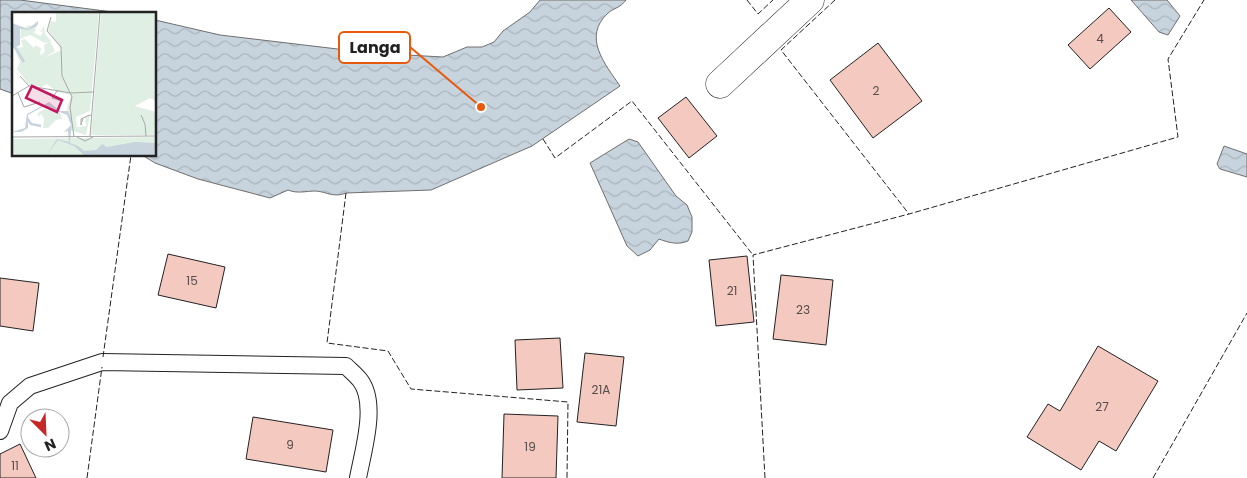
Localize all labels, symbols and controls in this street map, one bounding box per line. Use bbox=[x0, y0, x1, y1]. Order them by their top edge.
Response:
inset map bbox=[12, 12, 156, 156]
house number: 4 bbox=[1096, 30, 1104, 47]
callout: Langa bbox=[339, 32, 410, 63]
text: Langa bbox=[349, 36, 401, 59]
house number: 2 bbox=[873, 82, 880, 99]
house number: 15 bbox=[186, 272, 198, 289]
house number: 21 bbox=[727, 282, 737, 299]
house number: 23 bbox=[796, 301, 810, 318]
house number: 21A bbox=[592, 381, 610, 398]
house number: 27 bbox=[1095, 398, 1109, 415]
north arrow bbox=[20, 408, 70, 458]
text: N bbox=[41, 434, 59, 456]
house number: 9 bbox=[286, 436, 294, 453]
house number: 19 bbox=[524, 438, 536, 455]
house number: 11 bbox=[11, 457, 19, 474]

